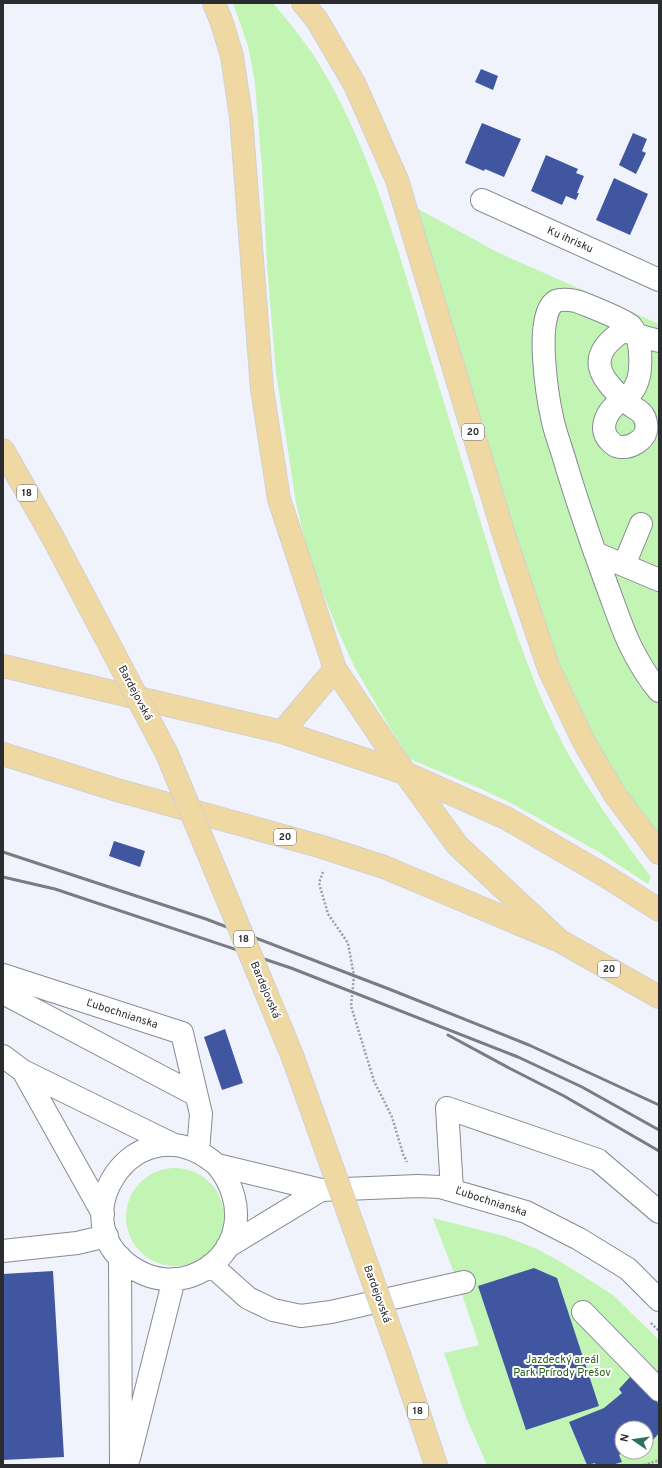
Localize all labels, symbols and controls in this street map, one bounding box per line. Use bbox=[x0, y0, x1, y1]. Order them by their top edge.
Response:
street label: Ku ihrisku bbox=[545, 224, 595, 256]
road number: 20 bbox=[462, 424, 484, 440]
road number: 18 bbox=[17, 485, 37, 501]
street label: Bardejovská bbox=[115, 663, 155, 723]
road number: 20 bbox=[274, 829, 296, 845]
road number: 18 bbox=[234, 931, 254, 947]
street label: Bardejovská bbox=[247, 959, 283, 1021]
road number: 20 bbox=[598, 961, 620, 977]
street label: Ľubochnianska bbox=[84, 996, 160, 1032]
street label: Ľubochnianska bbox=[453, 1184, 529, 1220]
street label: Bardejovská bbox=[360, 1263, 394, 1325]
park label: Jazdecký areál Park Prírody Prešov bbox=[513, 1353, 611, 1380]
road number: 18 bbox=[408, 1403, 428, 1419]
north arrow bbox=[614, 1420, 654, 1460]
text: N bbox=[618, 1433, 633, 1443]

